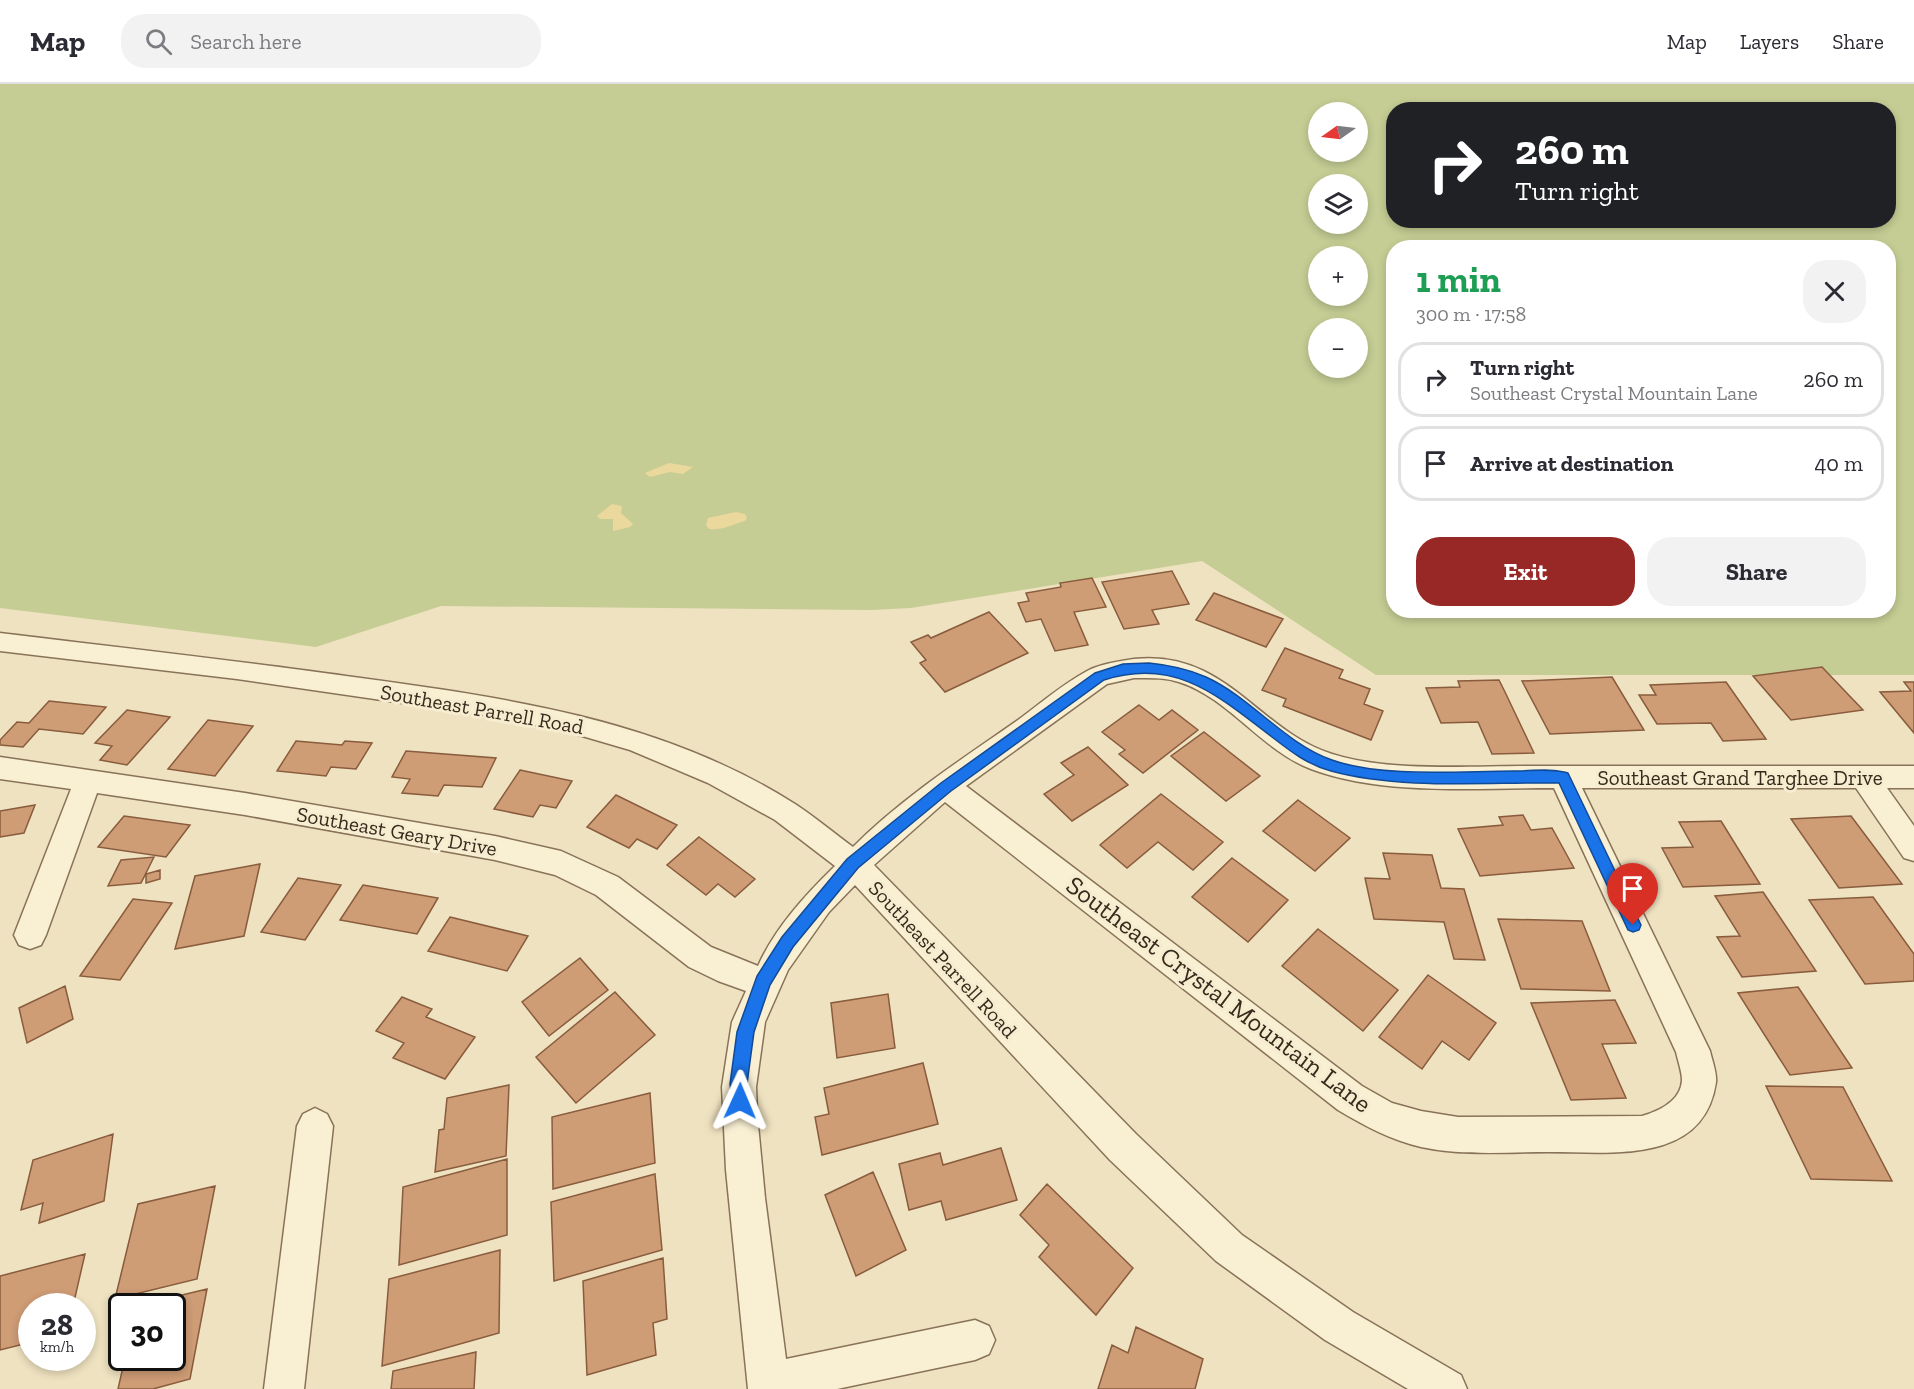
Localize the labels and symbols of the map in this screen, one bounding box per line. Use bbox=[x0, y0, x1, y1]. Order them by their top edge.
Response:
north arrow bbox=[1308, 102, 1368, 162]
street label: Southeast Parrell Road bbox=[379, 679, 586, 739]
street label: Southeast Grand Targhee Drive bbox=[1597, 765, 1883, 790]
street label: Southeast Geary Drive bbox=[295, 801, 499, 861]
pin bbox=[1607, 863, 1658, 925]
street label: Southeast Crystal Mountain Lane bbox=[1060, 869, 1378, 1119]
street label: Southeast Parrell Road bbox=[864, 875, 1023, 1043]
position arrow bbox=[708, 1069, 772, 1133]
speed limit sign: 30 bbox=[108, 1293, 186, 1371]

